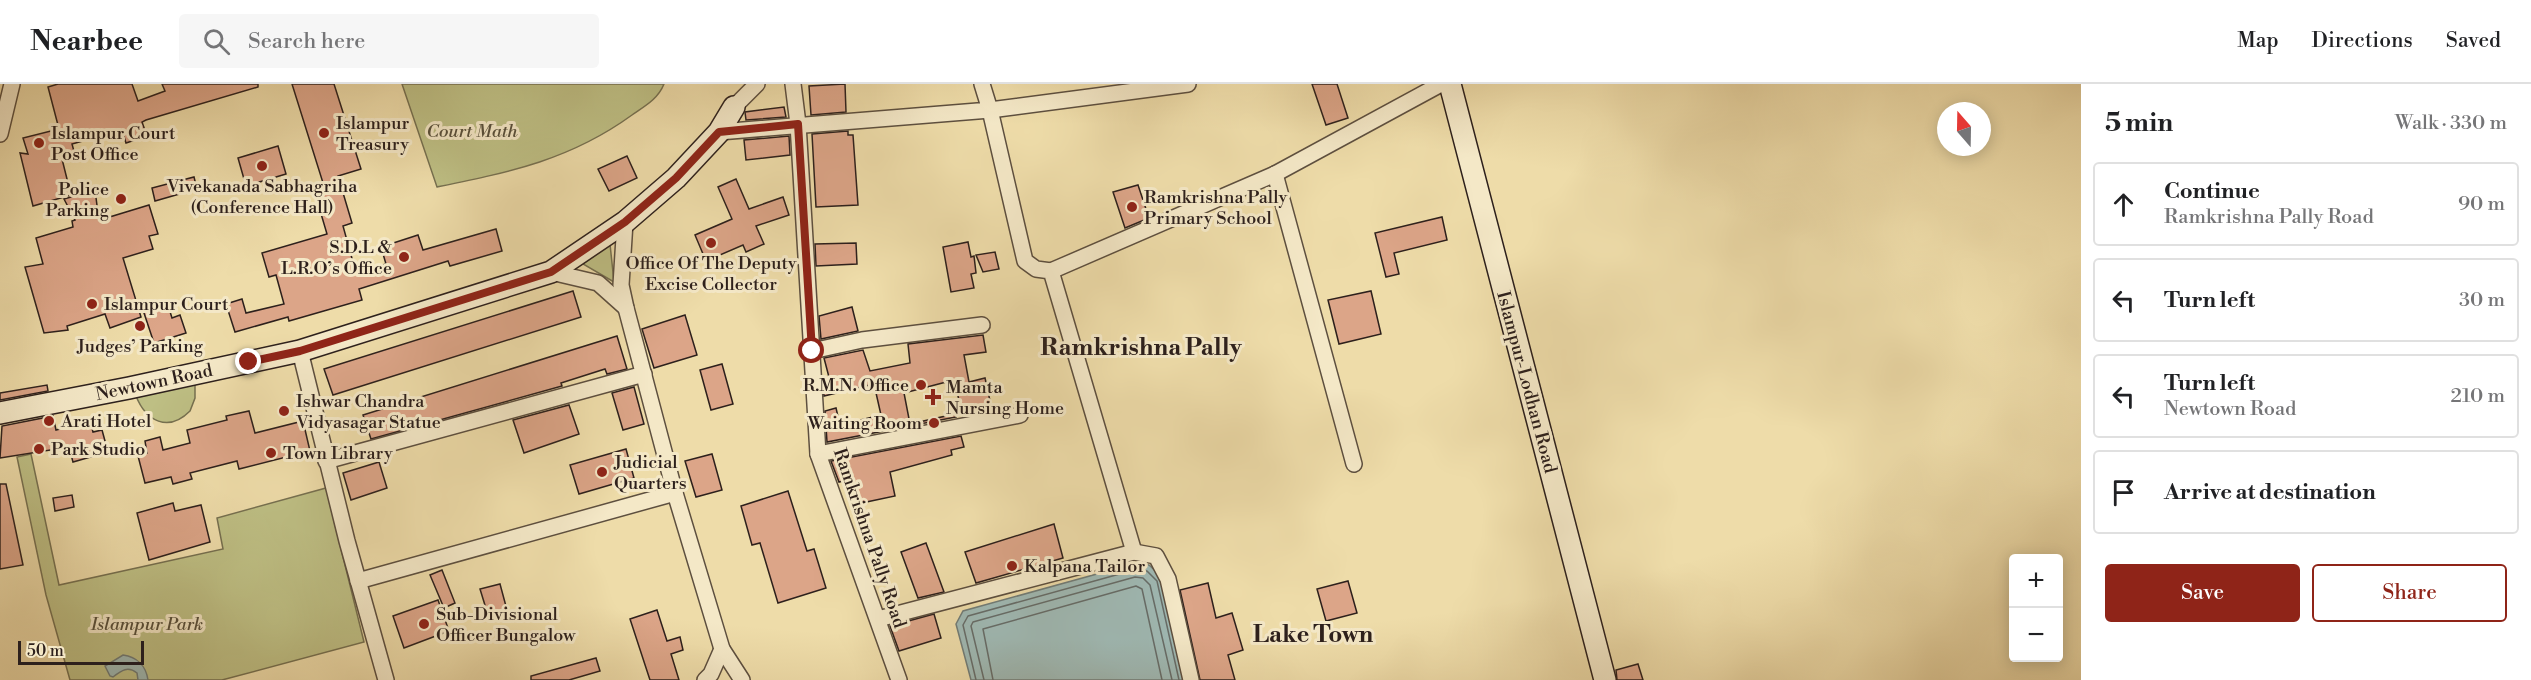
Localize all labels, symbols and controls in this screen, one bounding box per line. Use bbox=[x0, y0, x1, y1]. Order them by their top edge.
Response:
search box bbox=[179, 14, 599, 68]
text: Nearbee bbox=[30, 24, 143, 59]
icon: search bbox=[200, 25, 233, 58]
text: Search here bbox=[248, 28, 365, 55]
text: Map bbox=[2237, 28, 2279, 54]
text: Directions bbox=[2312, 28, 2413, 54]
text: Saved bbox=[2446, 28, 2501, 54]
north arrow bbox=[1937, 102, 1991, 156]
text: 5 min bbox=[2105, 107, 2173, 139]
text: Walk · 330 m bbox=[2395, 111, 2507, 136]
place label: Islampur Treasury bbox=[336, 112, 410, 156]
park label: Court Math bbox=[426, 120, 519, 143]
place label: Islampur Court Post Office bbox=[51, 122, 176, 166]
marker: Islampur Treasury bbox=[317, 126, 331, 140]
marker: Islampur Court Post Office bbox=[32, 136, 46, 150]
marker: Vivekanada Sabhagriha (Conference Hall) bbox=[255, 159, 269, 173]
place label: Vivekanada Sabhagriha (Conference Hall) bbox=[166, 175, 358, 219]
place label: Police Parking bbox=[46, 178, 110, 222]
text: Continue bbox=[2164, 178, 2260, 205]
place label: Ramkrishna Pally Primary School bbox=[1144, 186, 1288, 230]
icon: ahead bbox=[2107, 188, 2140, 221]
marker: Police Parking bbox=[114, 192, 128, 206]
text: 90 m bbox=[2458, 192, 2505, 217]
marker: Ramkrishna Pally Primary School bbox=[1125, 200, 1139, 214]
text: Ramkrishna Pally Road bbox=[2164, 205, 2374, 230]
place label: S.D.L & L.R.O’s Office bbox=[281, 236, 393, 280]
marker: Office Of The Deputy Excise Collector bbox=[704, 236, 718, 250]
marker: S.D.L & L.R.O’s Office bbox=[397, 250, 411, 264]
place label: Office Of The Deputy Excise Collector bbox=[625, 252, 797, 296]
icon: left bbox=[2107, 284, 2140, 317]
text: Turn left bbox=[2164, 287, 2255, 314]
text: 30 m bbox=[2459, 288, 2505, 313]
street label: Islampur-Lodhan Road bbox=[1491, 289, 1562, 476]
place label: Islampur Court bbox=[104, 293, 229, 316]
marker: Islampur Court bbox=[85, 297, 99, 311]
marker: Judges’ Parking bbox=[133, 319, 147, 333]
district label: Ramkrishna Pally bbox=[1040, 333, 1243, 363]
place label: Judges’ Parking bbox=[76, 335, 204, 358]
route start bbox=[798, 337, 824, 363]
route end bbox=[235, 348, 261, 374]
street label: Newtown Road bbox=[93, 359, 216, 406]
text: Turn left bbox=[2164, 370, 2255, 397]
place label: R.M.N. Office bbox=[803, 374, 909, 397]
place label: Mamta Nursing Home bbox=[946, 376, 1064, 420]
marker: R.M.N. Office bbox=[914, 378, 928, 392]
icon: left bbox=[2107, 380, 2140, 413]
text: 210 m bbox=[2450, 384, 2505, 409]
marker: Mamta Nursing Home bbox=[924, 388, 942, 406]
place label: Ishwar Chandra Vidyasagar Statue bbox=[295, 390, 441, 434]
text: Newtown Road bbox=[2164, 397, 2296, 422]
marker: Ishwar Chandra Vidyasagar Statue bbox=[277, 404, 291, 418]
place label: Arati Hotel bbox=[60, 410, 152, 433]
place label: Waiting Room bbox=[807, 412, 922, 435]
marker: Arati Hotel bbox=[42, 414, 56, 428]
marker: Waiting Room bbox=[927, 416, 941, 430]
place label: Park Studio bbox=[51, 438, 145, 461]
marker: Park Studio bbox=[32, 442, 46, 456]
place label: Town Library bbox=[283, 442, 393, 465]
street label: Ramkrishna Pally Road bbox=[828, 445, 911, 632]
marker: Town Library bbox=[264, 446, 278, 460]
place label: Judicial Quarters bbox=[613, 451, 687, 495]
marker: Judicial Quarters bbox=[595, 465, 609, 479]
icon: arrive bbox=[2107, 476, 2140, 509]
text: Arrive at destination bbox=[2164, 479, 2376, 506]
map controls bbox=[2009, 554, 2063, 662]
button: + bbox=[2009, 554, 2063, 608]
place label: Kalpana Tailor bbox=[1024, 555, 1145, 578]
marker: Kalpana Tailor bbox=[1005, 559, 1019, 573]
button: Save bbox=[2105, 564, 2300, 622]
button: Share bbox=[2312, 564, 2507, 622]
place label: Sub-Divisional Officer Bungalow bbox=[436, 603, 576, 647]
button: − bbox=[2009, 608, 2063, 662]
park label: Islampur Park bbox=[90, 613, 203, 636]
marker: Sub-Divisional Officer Bungalow bbox=[417, 617, 431, 631]
district label: Lake Town bbox=[1253, 620, 1374, 650]
scale bar bbox=[18, 638, 144, 666]
text: 50 m bbox=[27, 641, 64, 661]

